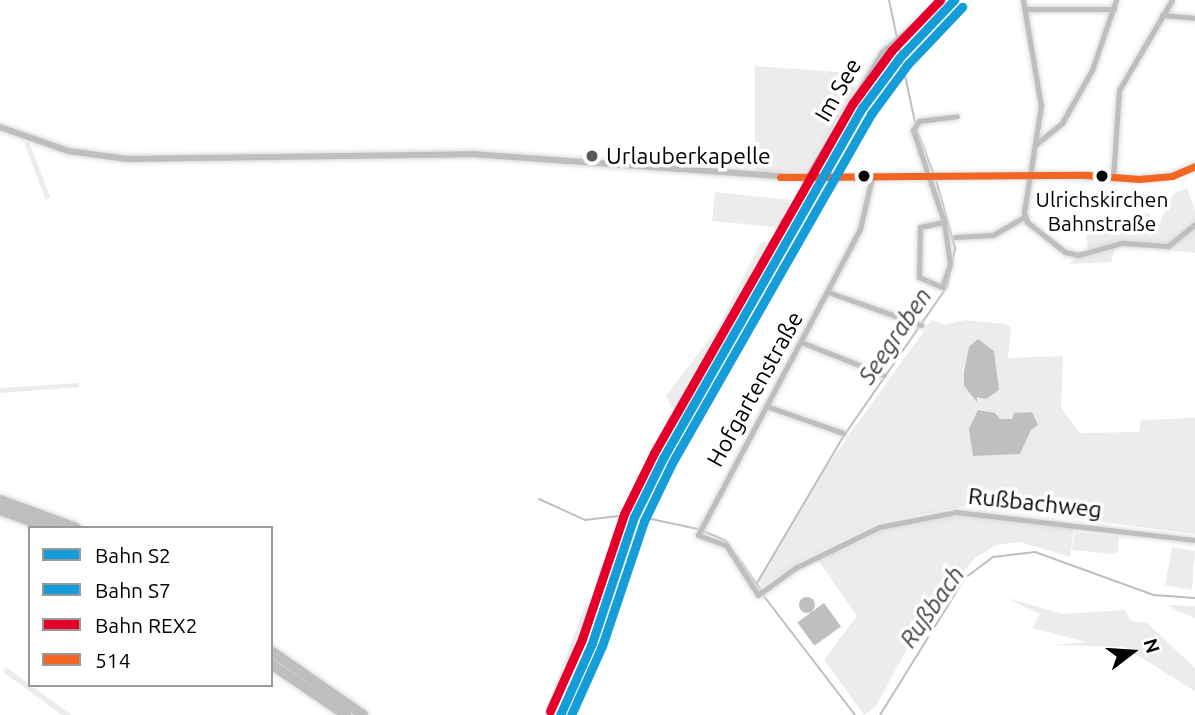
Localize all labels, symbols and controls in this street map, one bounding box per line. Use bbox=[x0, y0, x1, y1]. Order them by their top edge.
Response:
street label: Im See bbox=[809, 53, 867, 127]
place label: Urlauberkapelle bbox=[606, 142, 771, 170]
marker: Urlauberkapelle bbox=[584, 148, 600, 164]
unlabelled marker bbox=[857, 169, 871, 183]
marker: Ulrichskirchen Bahnstraße bbox=[1095, 169, 1109, 183]
place label: Ulrichskirchen Bahnstraße bbox=[1036, 186, 1168, 236]
water label: Seegraben bbox=[852, 282, 938, 390]
street label: Hofgartenstraße bbox=[701, 307, 809, 471]
street label: Rußbachweg bbox=[967, 482, 1103, 524]
legend bbox=[28, 526, 273, 687]
text: Bahn S2 bbox=[95, 543, 171, 567]
water label: Rußbach bbox=[894, 561, 970, 653]
text: Bahn S7 bbox=[95, 578, 171, 602]
text: Bahn REX2 bbox=[95, 613, 198, 637]
north arrow bbox=[1097, 617, 1167, 687]
text: N bbox=[1139, 636, 1165, 656]
text: 514 bbox=[95, 648, 131, 672]

